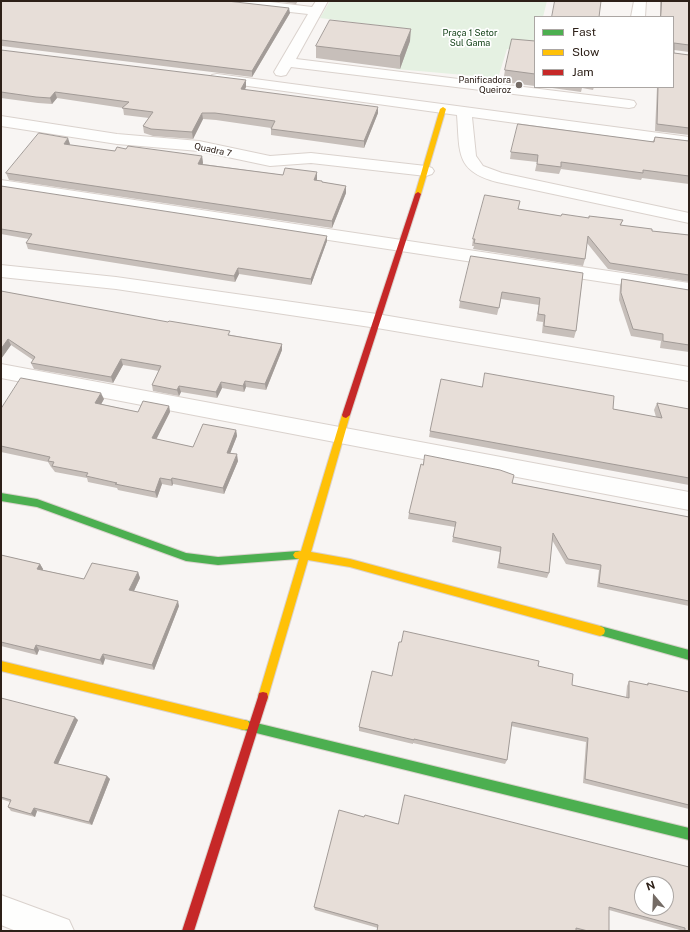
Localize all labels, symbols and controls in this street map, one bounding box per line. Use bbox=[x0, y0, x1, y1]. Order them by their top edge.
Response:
legend bbox=[534, 16, 674, 88]
text: Fast bbox=[572, 25, 596, 39]
park label: Praça 1 Setor Sul Gama bbox=[443, 28, 497, 49]
text: Slow bbox=[572, 45, 599, 59]
text: Jam bbox=[572, 65, 594, 79]
place label: Panificadora Queiroz bbox=[459, 75, 511, 96]
marker: Panificadora Queiroz bbox=[514, 80, 524, 90]
street label: Quadra 7 bbox=[193, 141, 233, 159]
north arrow bbox=[634, 876, 674, 916]
text: N bbox=[644, 879, 656, 893]

